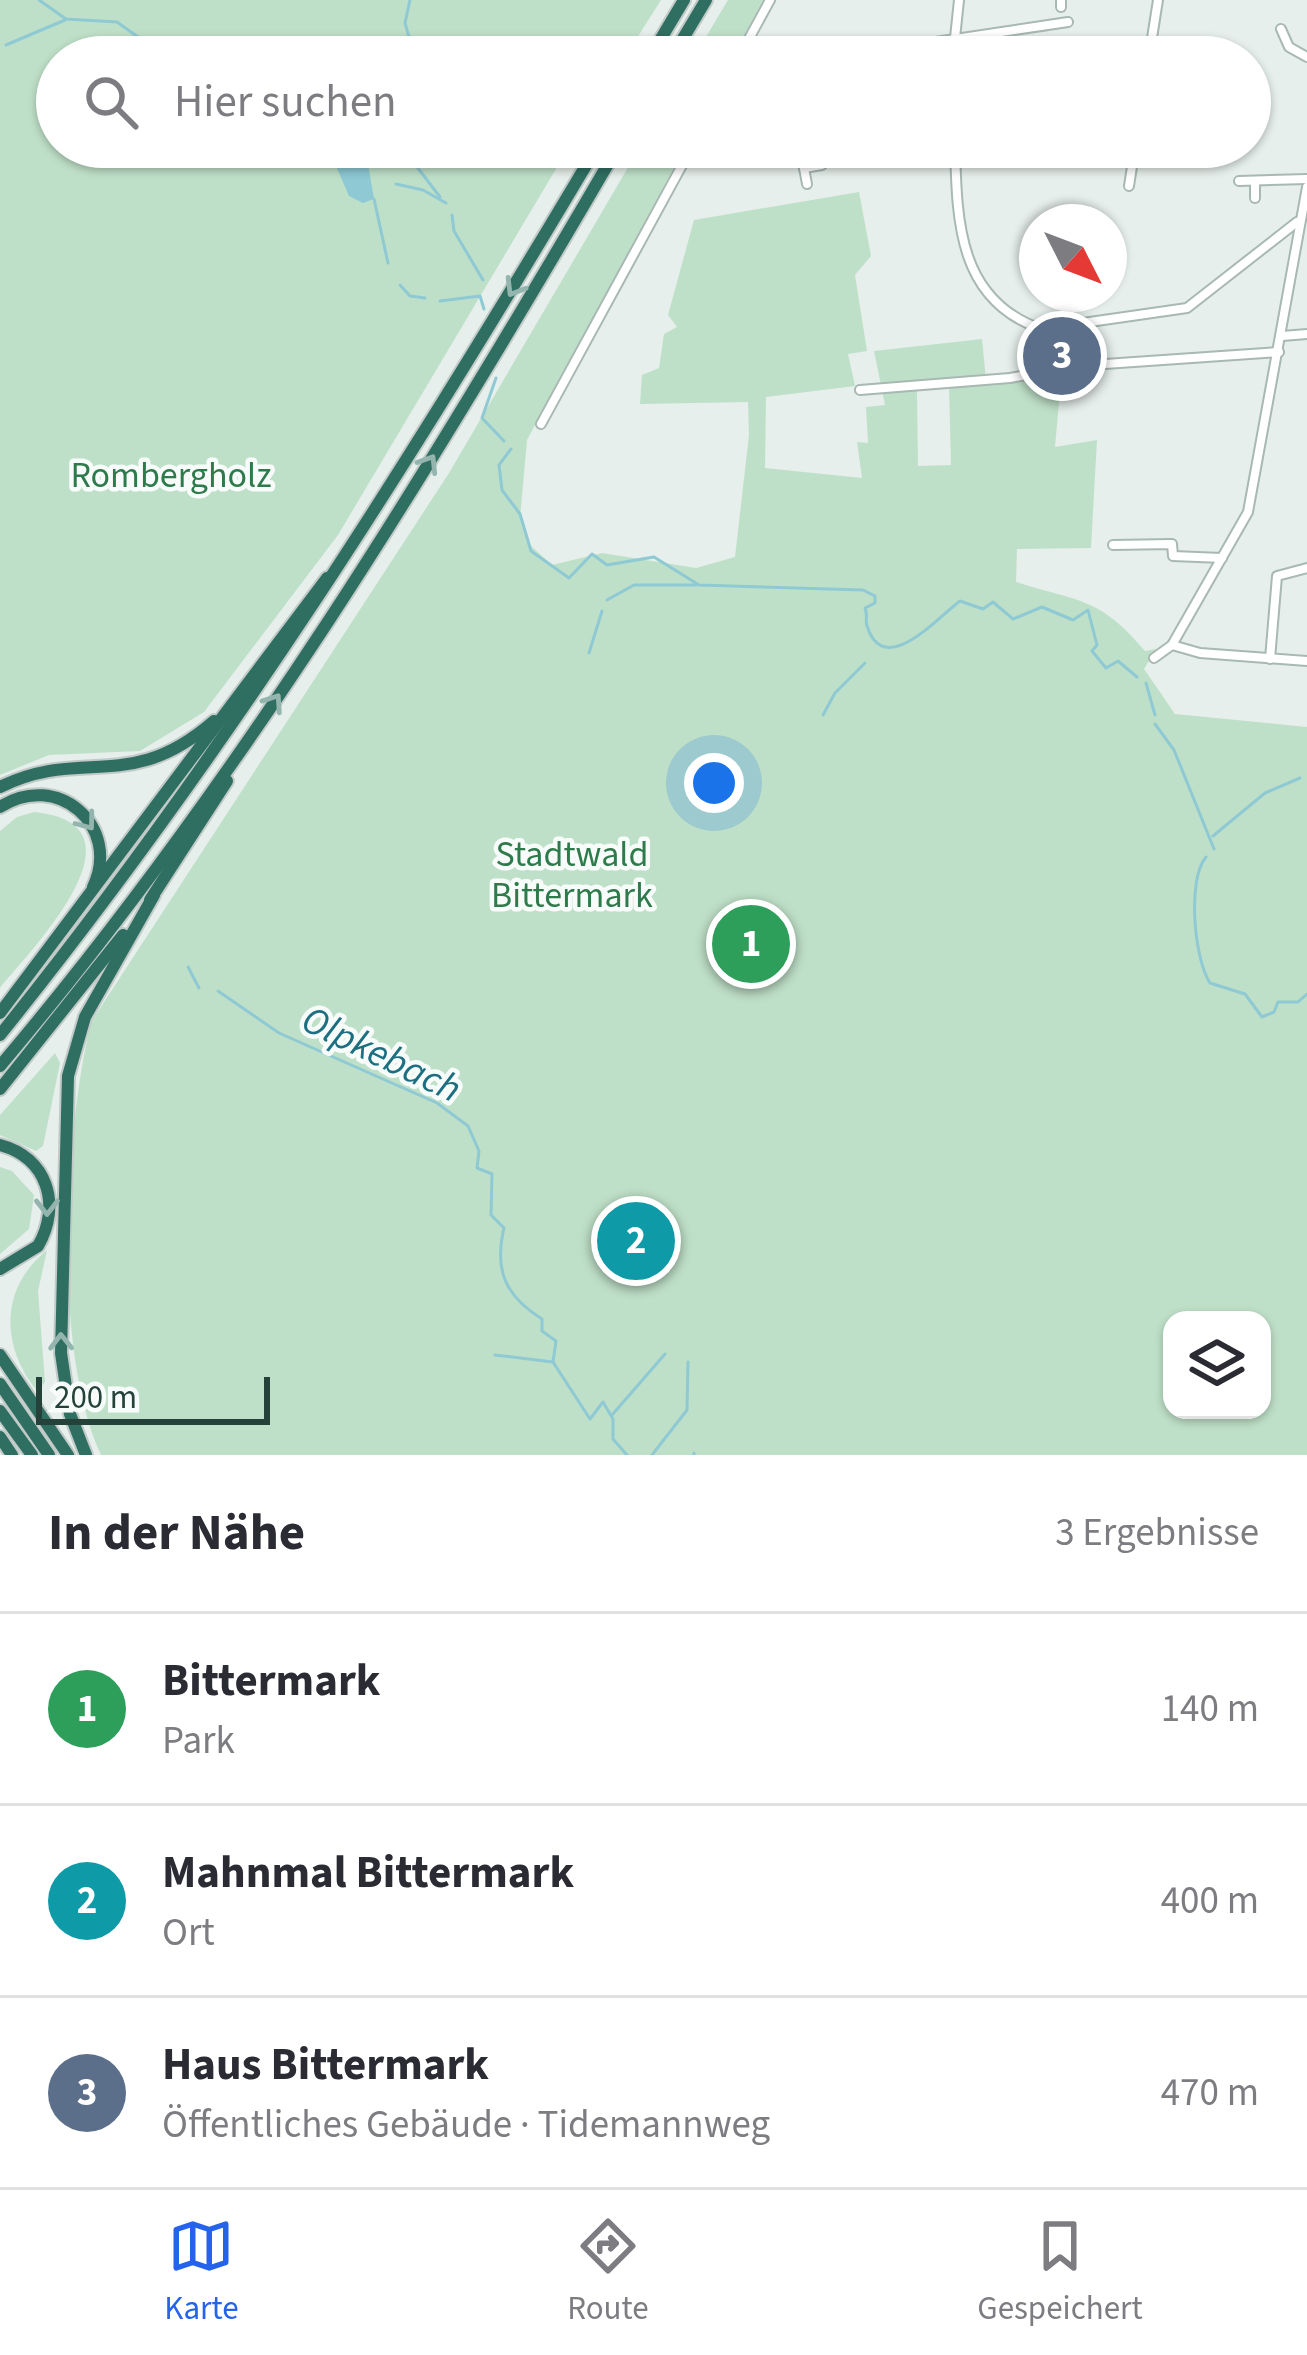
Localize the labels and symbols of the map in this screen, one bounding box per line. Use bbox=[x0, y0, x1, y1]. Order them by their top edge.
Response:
north arrow bbox=[1019, 204, 1127, 312]
one-way arrow bbox=[505, 275, 528, 297]
pin: 3 bbox=[1023, 311, 1101, 401]
park label: Rombergholz bbox=[70, 450, 272, 501]
one-way arrow bbox=[415, 454, 437, 476]
one-way arrow bbox=[260, 694, 282, 716]
your location bbox=[684, 753, 744, 813]
one-way arrow bbox=[73, 808, 94, 830]
park label: Stadtwald Bittermark bbox=[491, 829, 653, 921]
pin: 1 bbox=[712, 899, 790, 989]
water label: Olpkebach bbox=[292, 992, 470, 1117]
pin: 2 bbox=[597, 1196, 675, 1286]
one-way arrow bbox=[34, 1198, 60, 1216]
one-way arrow bbox=[49, 1332, 75, 1351]
scale bar bbox=[36, 1371, 270, 1424]

